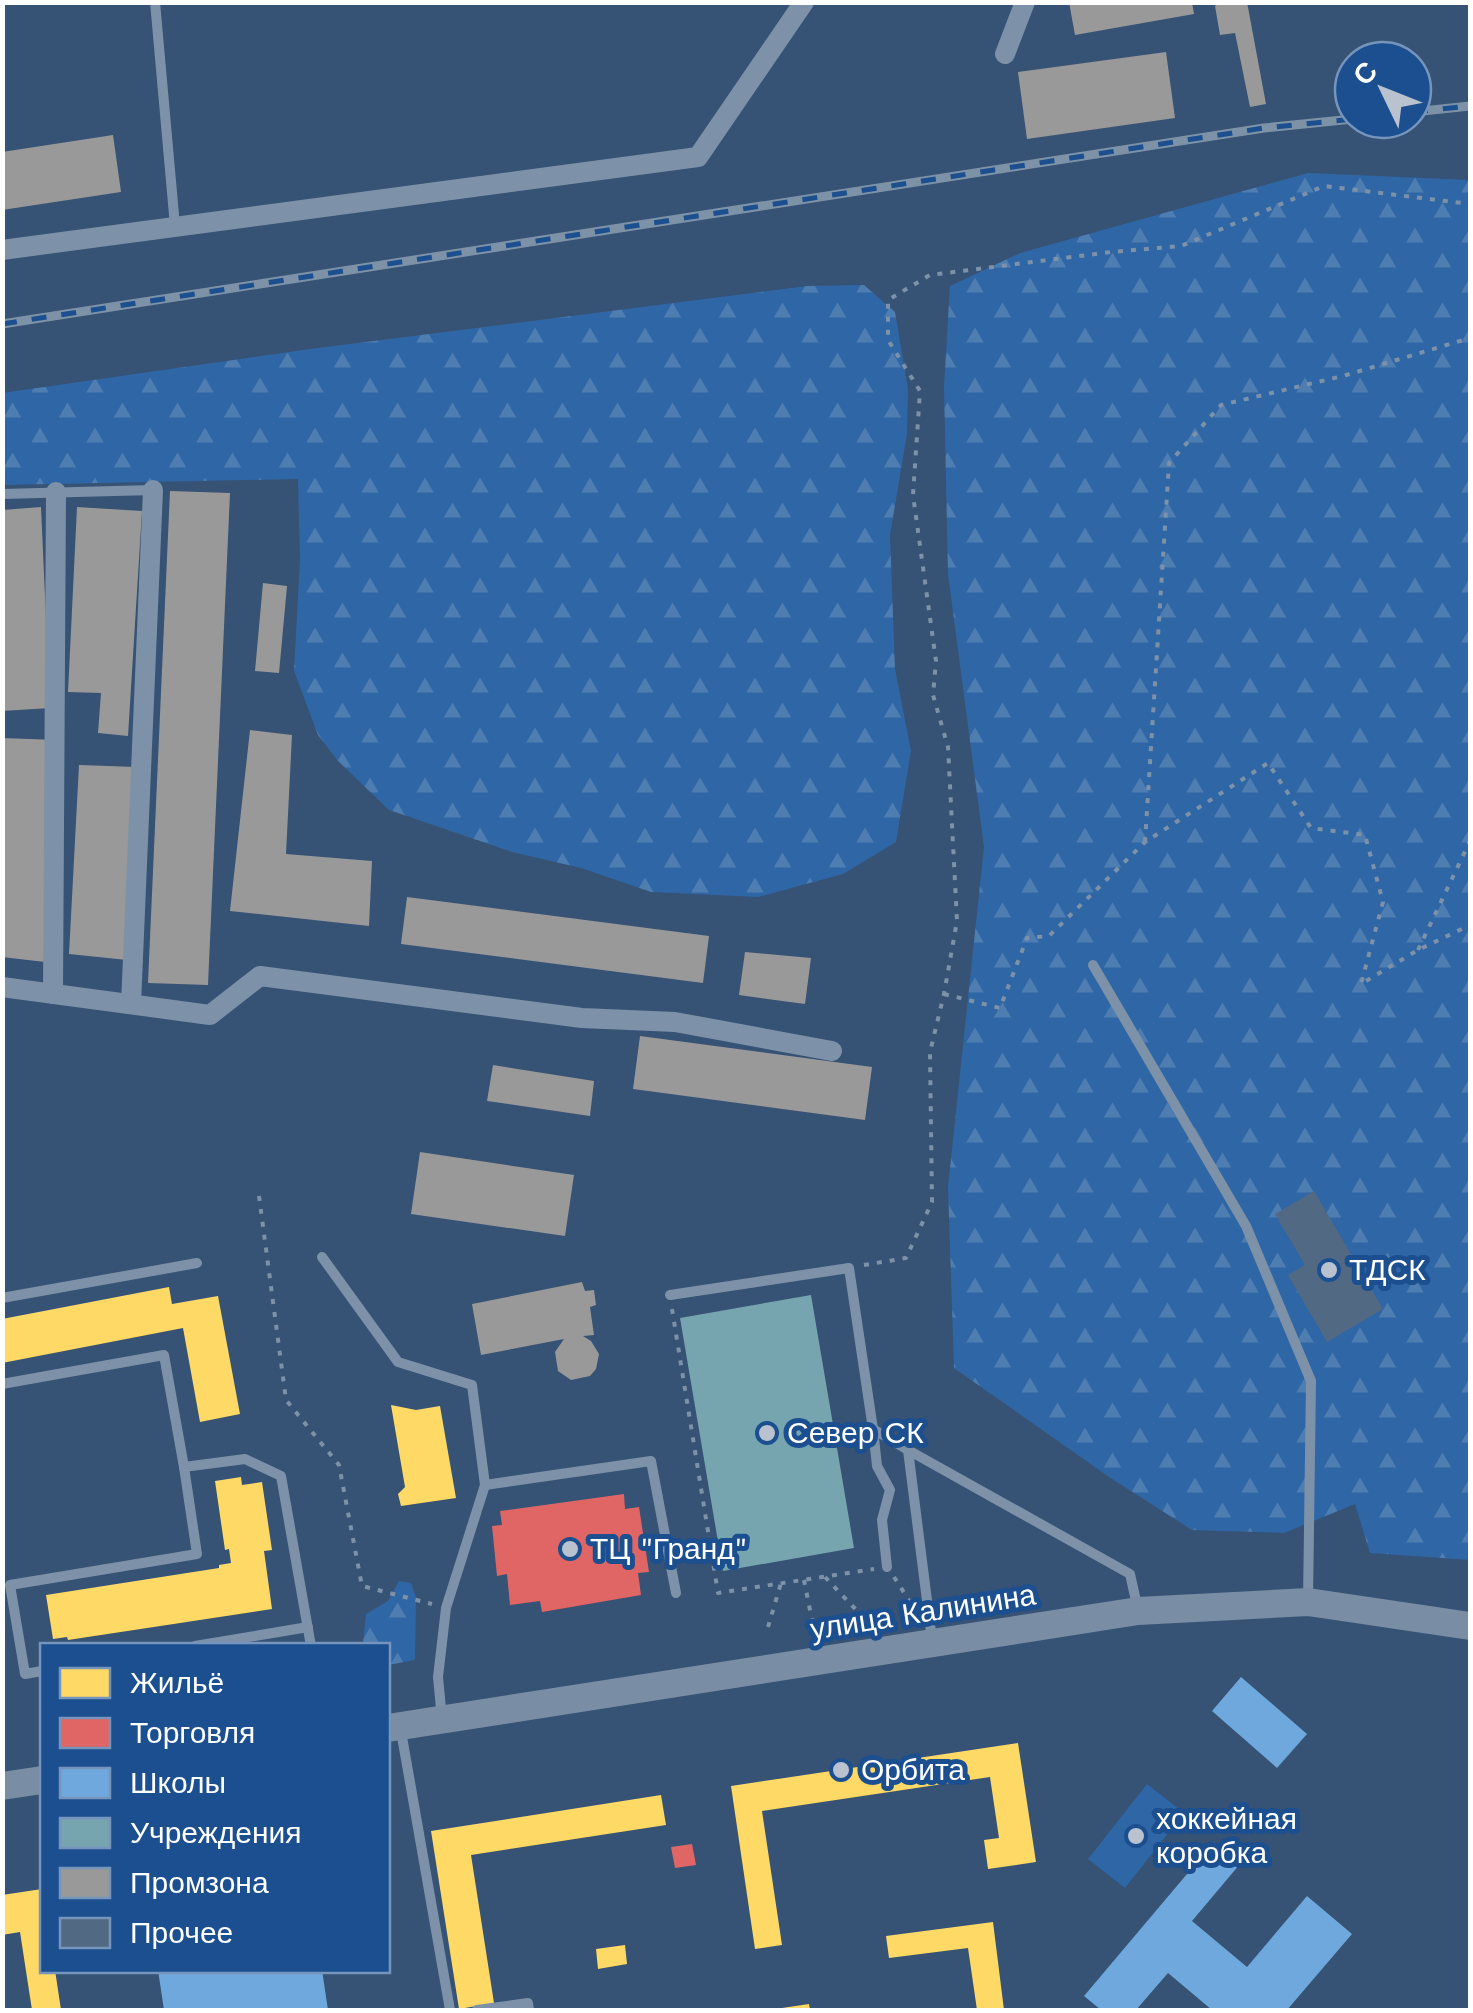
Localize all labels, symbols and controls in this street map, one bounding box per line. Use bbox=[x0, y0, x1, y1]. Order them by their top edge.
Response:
north arrow bbox=[1333, 40, 1433, 140]
text: С bbox=[1346, 55, 1384, 92]
place label: ТДСК bbox=[1349, 1252, 1426, 1287]
marker: ТДСК bbox=[1318, 1259, 1340, 1281]
place label: Север СК bbox=[787, 1415, 924, 1450]
marker: Север СК bbox=[756, 1422, 778, 1444]
place label: ТЦ "Гранд" bbox=[590, 1531, 747, 1566]
marker: ТЦ "Гранд" bbox=[559, 1538, 581, 1560]
street label: улица Калинина bbox=[808, 1576, 1038, 1647]
legend bbox=[40, 1643, 390, 1973]
text: Жильё bbox=[130, 1665, 224, 1700]
text: Торговля bbox=[130, 1715, 255, 1750]
place label: Орбита bbox=[861, 1752, 965, 1787]
marker: Орбита bbox=[830, 1759, 852, 1781]
text: Школы bbox=[130, 1765, 226, 1800]
place label: хоккейная коробка bbox=[1156, 1801, 1297, 1870]
text: Учреждения bbox=[130, 1815, 302, 1850]
marker: хоккейная коробка bbox=[1125, 1825, 1147, 1847]
text: Промзона bbox=[130, 1865, 269, 1900]
text: Прочее bbox=[130, 1915, 233, 1950]

